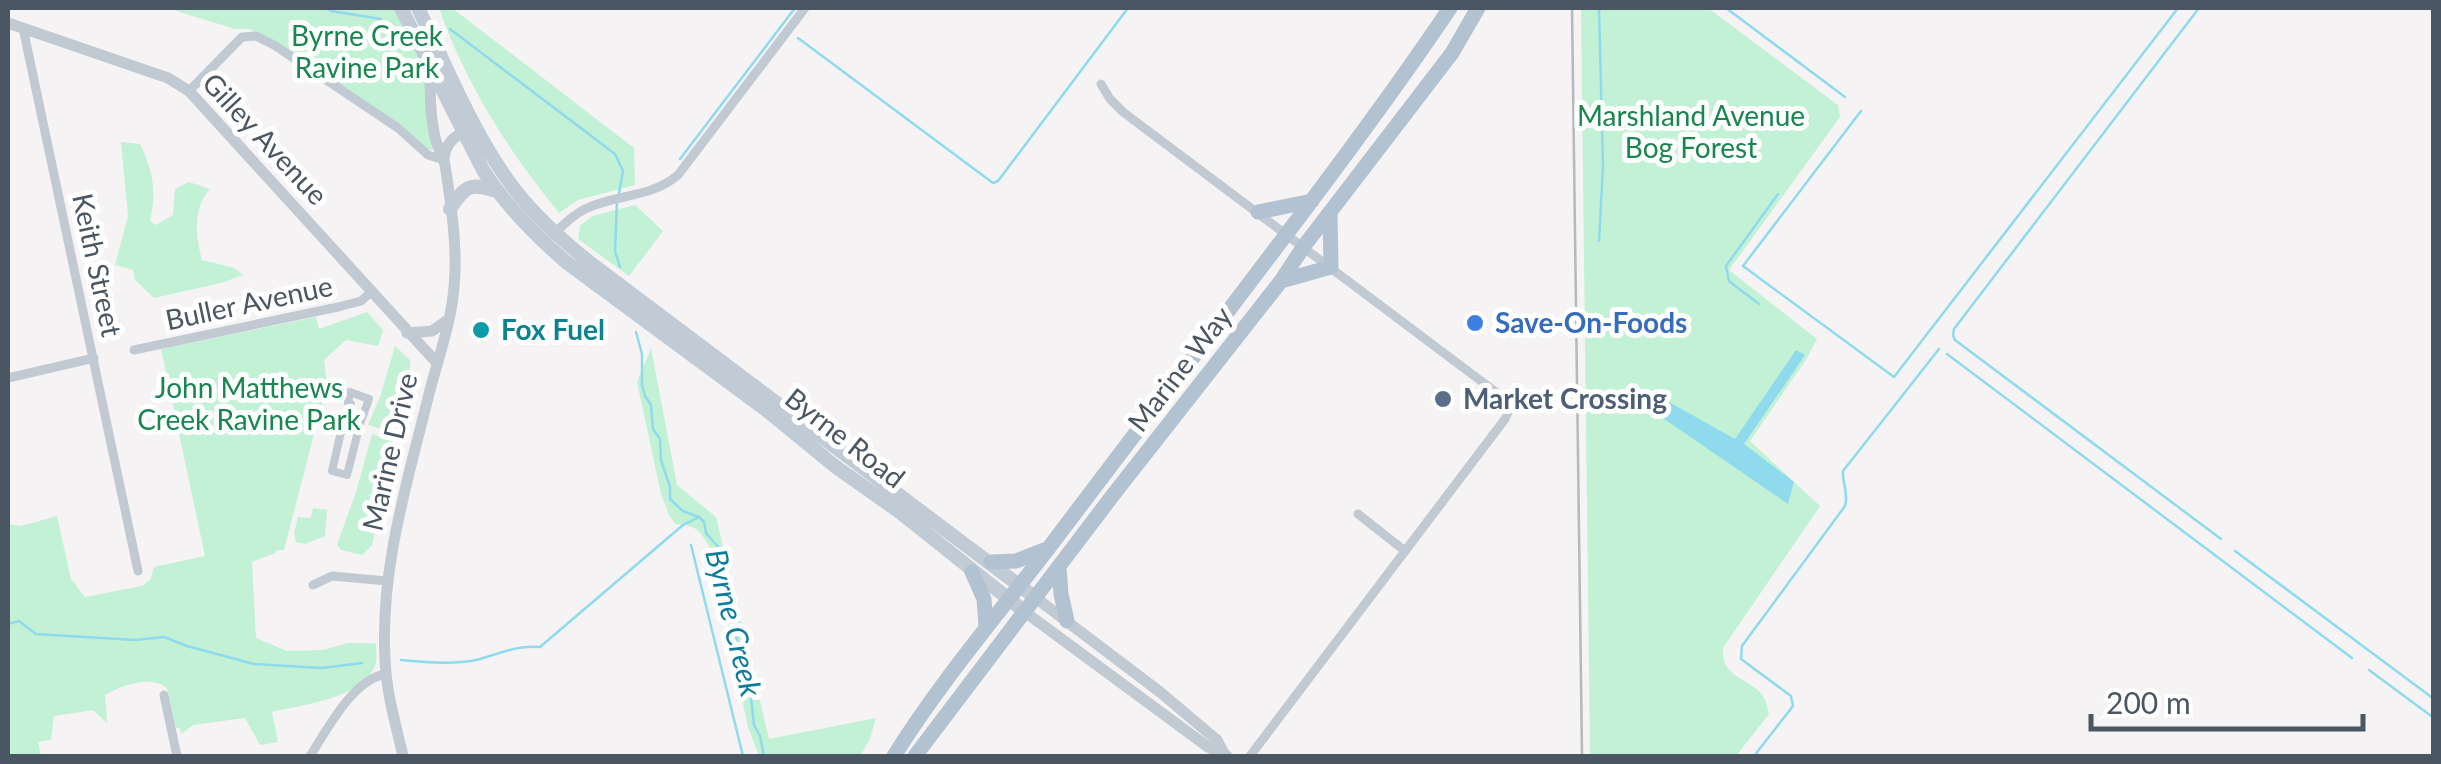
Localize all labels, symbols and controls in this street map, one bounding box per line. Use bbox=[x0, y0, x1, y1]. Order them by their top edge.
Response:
park label: Byrne Creek Ravine Park bbox=[291, 18, 444, 84]
street label: Gilley Avenue bbox=[196, 66, 335, 211]
park label: Marshland Avenue Bog Forest bbox=[1577, 98, 1805, 164]
street label: Keith Street bbox=[66, 190, 130, 340]
street label: Buller Avenue bbox=[162, 268, 335, 336]
street label: Marine Way bbox=[1120, 299, 1239, 438]
place label: Save-On-Foods bbox=[1495, 305, 1687, 339]
place label: Fox Fuel bbox=[501, 312, 605, 346]
marker: Save-On-Foods bbox=[1464, 312, 1486, 334]
marker: Fox Fuel bbox=[470, 319, 492, 341]
park label: John Matthews Creek Ravine Park bbox=[137, 370, 362, 436]
street label: Marine Drive bbox=[354, 370, 424, 534]
street label: Byrne Road bbox=[779, 380, 912, 494]
place label: Market Crossing bbox=[1463, 381, 1667, 415]
marker: Market Crossing bbox=[1432, 388, 1454, 410]
water label: Byrne Creek bbox=[699, 545, 771, 701]
scale bar bbox=[2091, 669, 2364, 731]
text: 200 m bbox=[2106, 684, 2191, 720]

